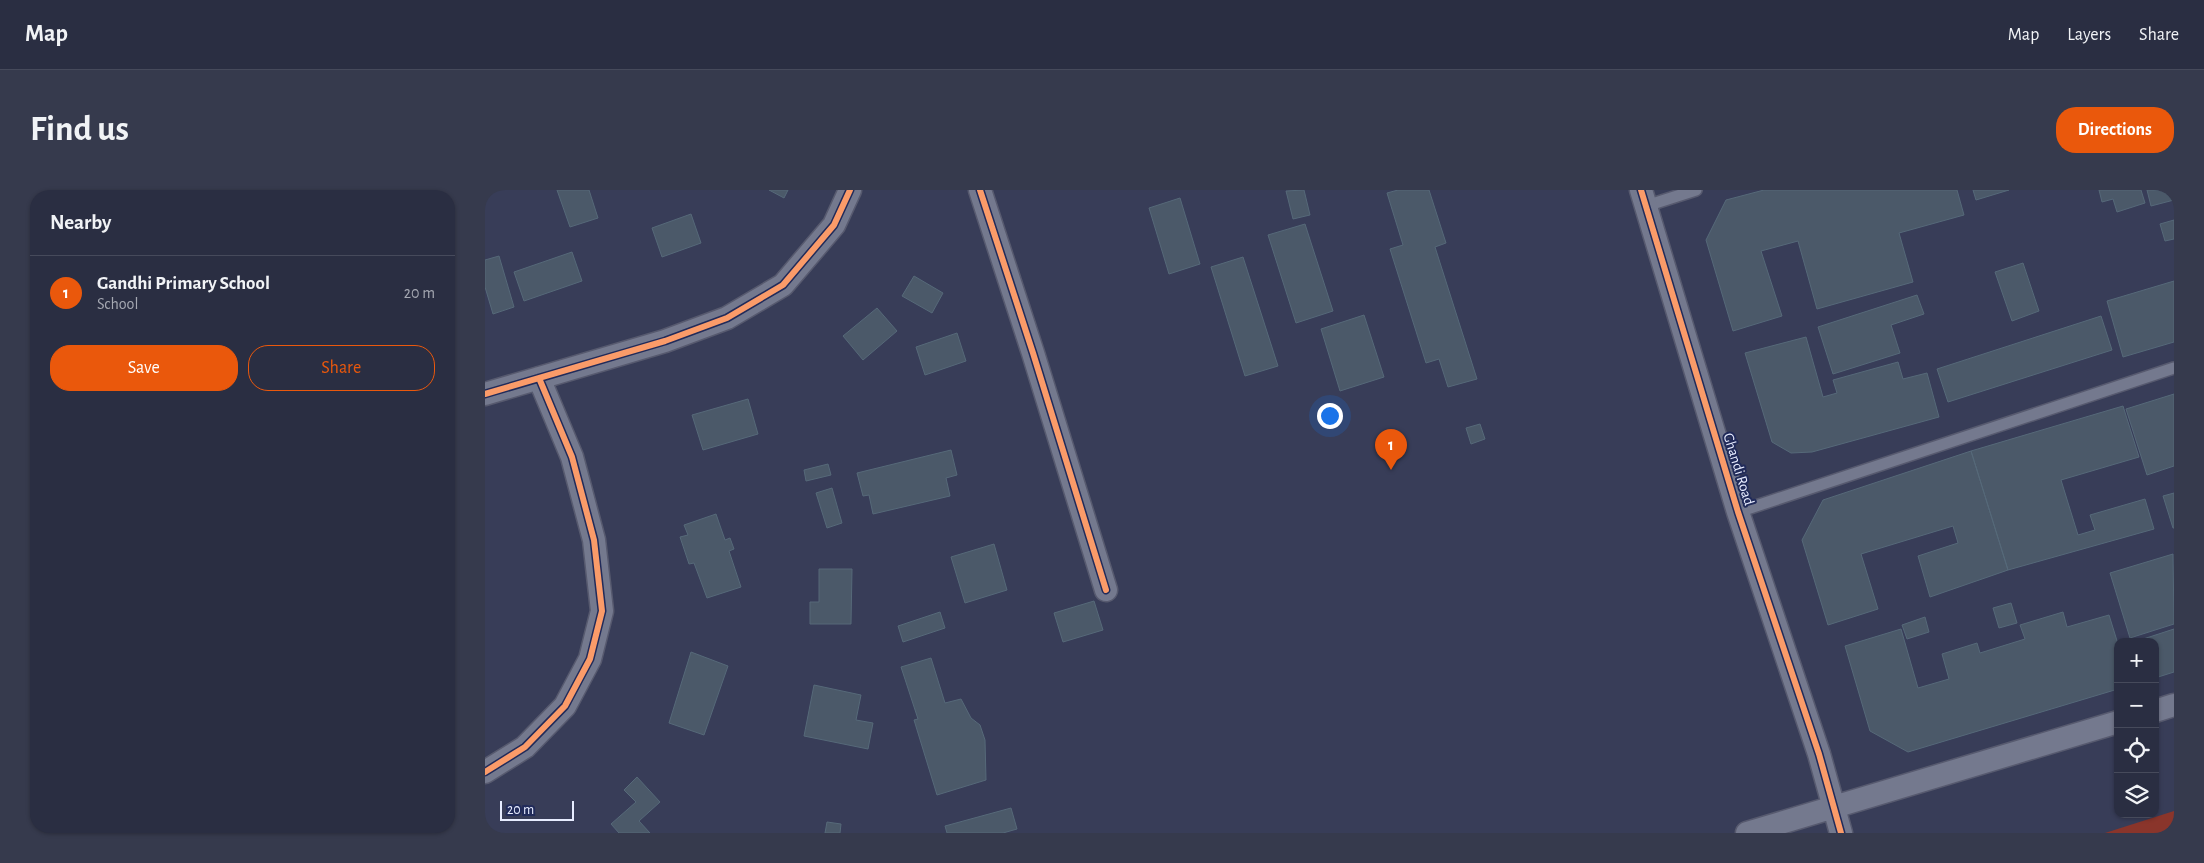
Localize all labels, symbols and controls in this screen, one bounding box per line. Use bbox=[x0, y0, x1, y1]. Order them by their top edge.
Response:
text: Map bbox=[25, 22, 68, 46]
text: Map bbox=[2008, 26, 2039, 44]
text: Layers bbox=[2067, 26, 2111, 44]
text: Share bbox=[2139, 26, 2179, 44]
button: Directions bbox=[2056, 107, 2174, 153]
text: Find us bbox=[30, 112, 129, 147]
text: Nearby bbox=[50, 212, 111, 233]
text: Gandhi Primary School bbox=[97, 274, 270, 293]
text: 1 bbox=[63, 285, 69, 301]
text: 20 m bbox=[404, 285, 435, 301]
text: School bbox=[97, 296, 138, 312]
button: Save bbox=[50, 345, 238, 391]
button: Share bbox=[248, 345, 435, 391]
your location bbox=[1317, 403, 1343, 429]
pin: 1 bbox=[1375, 429, 1407, 470]
street label: Ghandi Road bbox=[1720, 431, 1757, 507]
map controls bbox=[2114, 638, 2159, 818]
button: + bbox=[2114, 638, 2159, 683]
button: − bbox=[2114, 683, 2159, 728]
button: locate bbox=[2114, 728, 2159, 773]
button: layers bbox=[2114, 773, 2159, 818]
scale bar bbox=[500, 798, 574, 821]
text: 20 m bbox=[507, 803, 534, 817]

